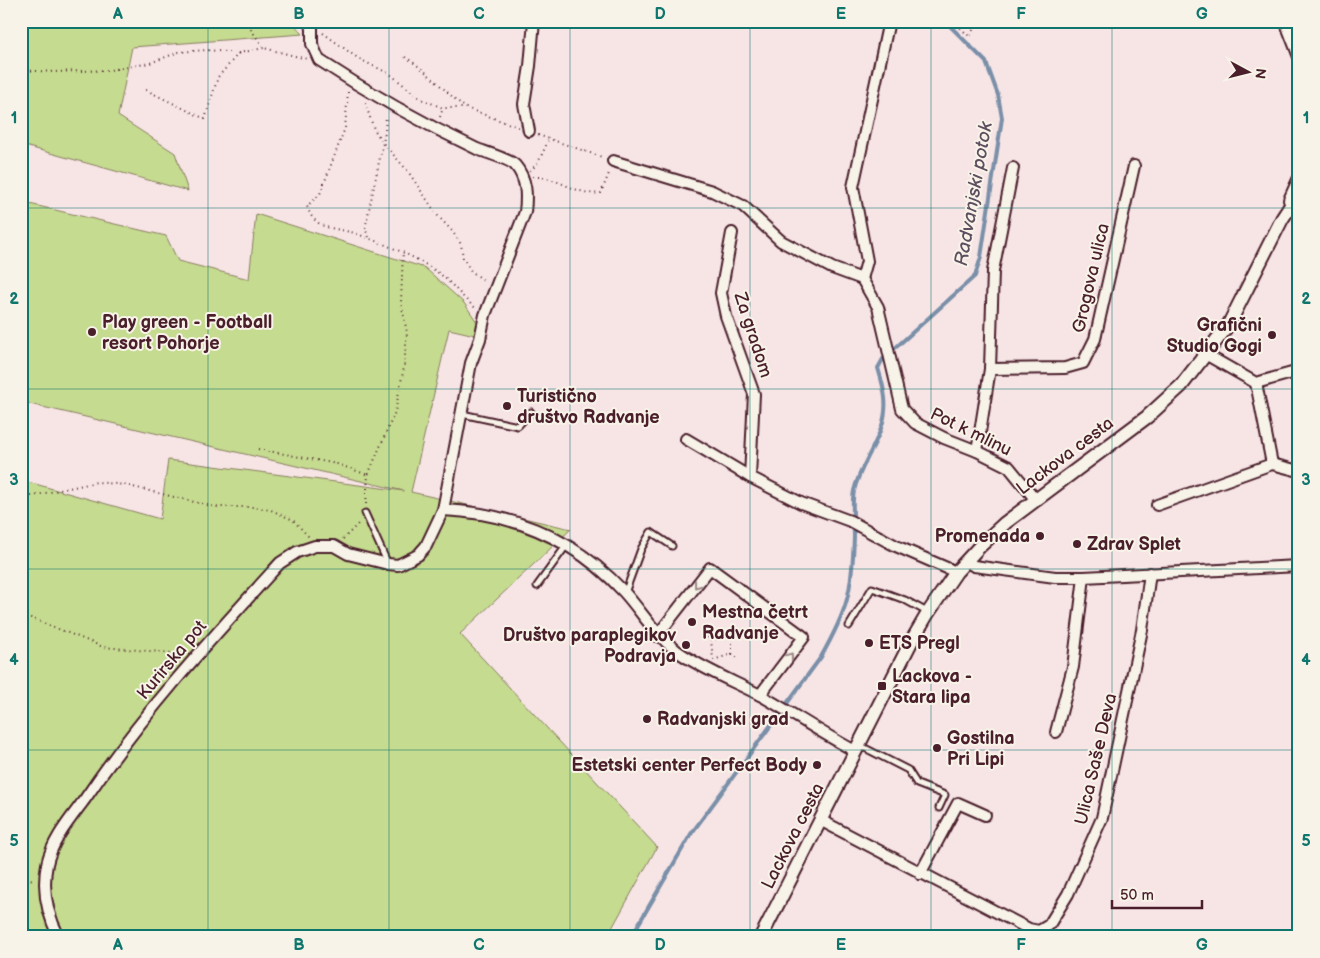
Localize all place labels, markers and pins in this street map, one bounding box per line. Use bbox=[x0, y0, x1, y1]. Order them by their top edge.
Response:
place label: Play green - Football resort Pohorje bbox=[102, 312, 272, 354]
place label: Grafični Studio Gogi bbox=[1167, 315, 1262, 357]
marker: Play green - Football resort Pohorje bbox=[86, 326, 98, 338]
marker: Grafični Studio Gogi bbox=[1266, 329, 1278, 341]
place label: Turistično društvo Radvanje bbox=[517, 386, 660, 428]
marker: Turistično društvo Radvanje bbox=[501, 400, 513, 412]
place label: Promenada bbox=[935, 526, 1030, 547]
marker: Promenada bbox=[1034, 530, 1046, 542]
place label: Zdrav Splet bbox=[1087, 534, 1181, 555]
marker: Zdrav Splet bbox=[1071, 538, 1083, 550]
place label: Mestna četrt Radvanje bbox=[702, 602, 808, 644]
marker: Mestna četrt Radvanje bbox=[686, 616, 698, 628]
place label: Društvo paraplegikov Podravja bbox=[503, 625, 676, 667]
place label: ETS Pregl bbox=[879, 633, 960, 654]
marker: ETS Pregl bbox=[863, 637, 875, 649]
marker: Društvo paraplegikov Podravja bbox=[680, 639, 692, 651]
place label: Lackova - Stara lipa bbox=[892, 666, 972, 708]
marker: Lackova - Stara lipa bbox=[876, 680, 888, 692]
place label: Radvanjski grad bbox=[657, 709, 789, 730]
marker: Radvanjski grad bbox=[641, 713, 653, 725]
place label: Gostilna Pri Lipi bbox=[947, 728, 1015, 770]
marker: Gostilna Pri Lipi bbox=[931, 742, 943, 754]
place label: Estetski center Perfect Body bbox=[571, 755, 808, 776]
marker: Estetski center Perfect Body bbox=[811, 759, 823, 771]

